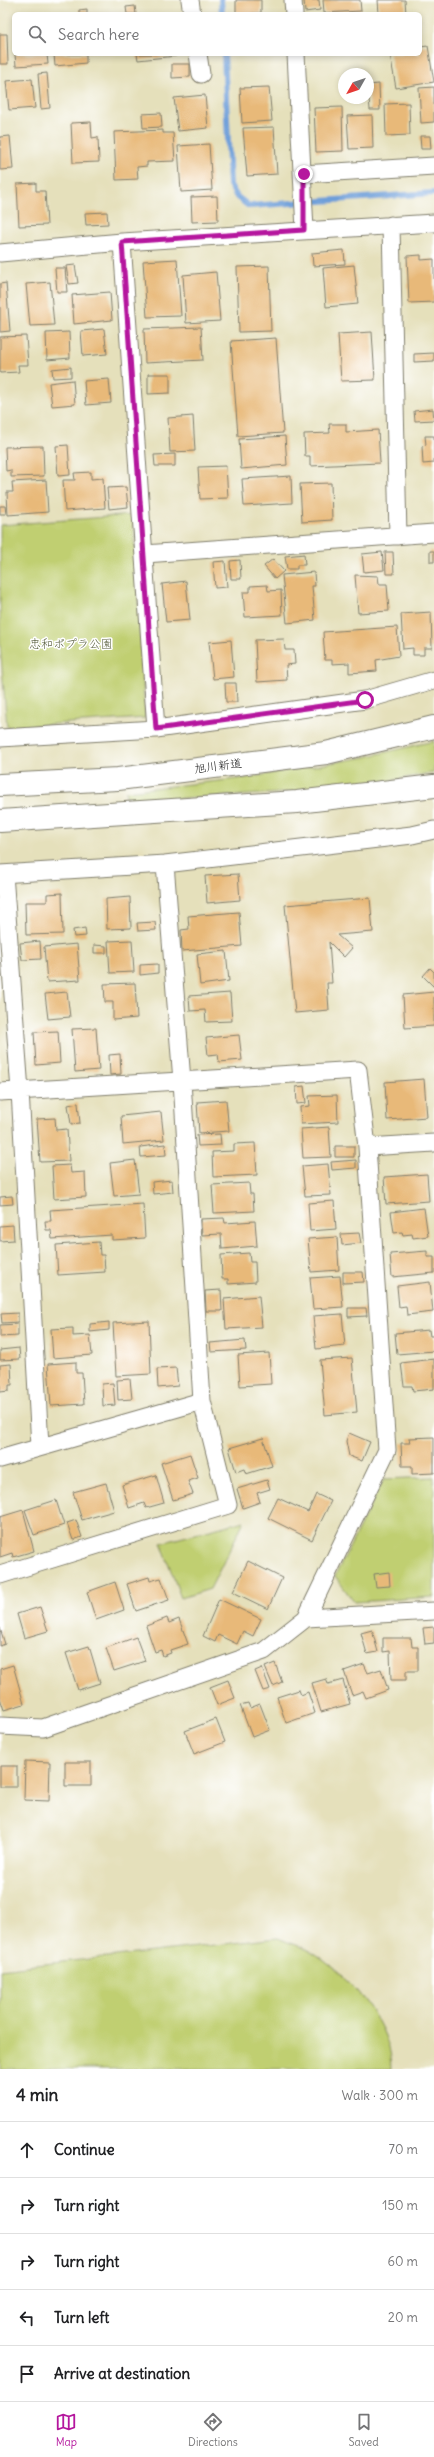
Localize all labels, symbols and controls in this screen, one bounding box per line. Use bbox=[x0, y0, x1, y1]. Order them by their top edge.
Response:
search box bbox=[12, 12, 422, 56]
icon: search bbox=[26, 23, 48, 45]
text: Search here bbox=[58, 25, 139, 44]
north arrow bbox=[338, 68, 374, 104]
route end bbox=[295, 165, 313, 183]
park label: 忠和ポプラ公園 bbox=[29, 636, 113, 651]
route start bbox=[356, 691, 374, 709]
street label: 旭川新道 bbox=[193, 755, 243, 776]
text: 4 min bbox=[16, 2084, 58, 2106]
text: Walk · 300 m bbox=[342, 2087, 418, 2104]
icon: ahead bbox=[16, 2139, 38, 2161]
text: Continue bbox=[54, 2140, 115, 2159]
text: 70 m bbox=[389, 2141, 418, 2158]
icon: right bbox=[16, 2195, 38, 2217]
text: Turn right bbox=[54, 2196, 119, 2215]
text: 150 m bbox=[382, 2197, 418, 2214]
icon: right bbox=[16, 2251, 38, 2273]
text: Turn right bbox=[54, 2252, 119, 2271]
text: 60 m bbox=[387, 2253, 418, 2270]
icon: left bbox=[16, 2307, 38, 2329]
text: Turn left bbox=[54, 2308, 109, 2327]
text: 20 m bbox=[388, 2309, 418, 2326]
icon: arrive bbox=[16, 2363, 38, 2385]
text: Arrive at destination bbox=[54, 2364, 190, 2383]
tab: Map bbox=[55, 2411, 77, 2449]
tab: Directions bbox=[188, 2411, 238, 2449]
tab: Saved bbox=[348, 2411, 379, 2449]

